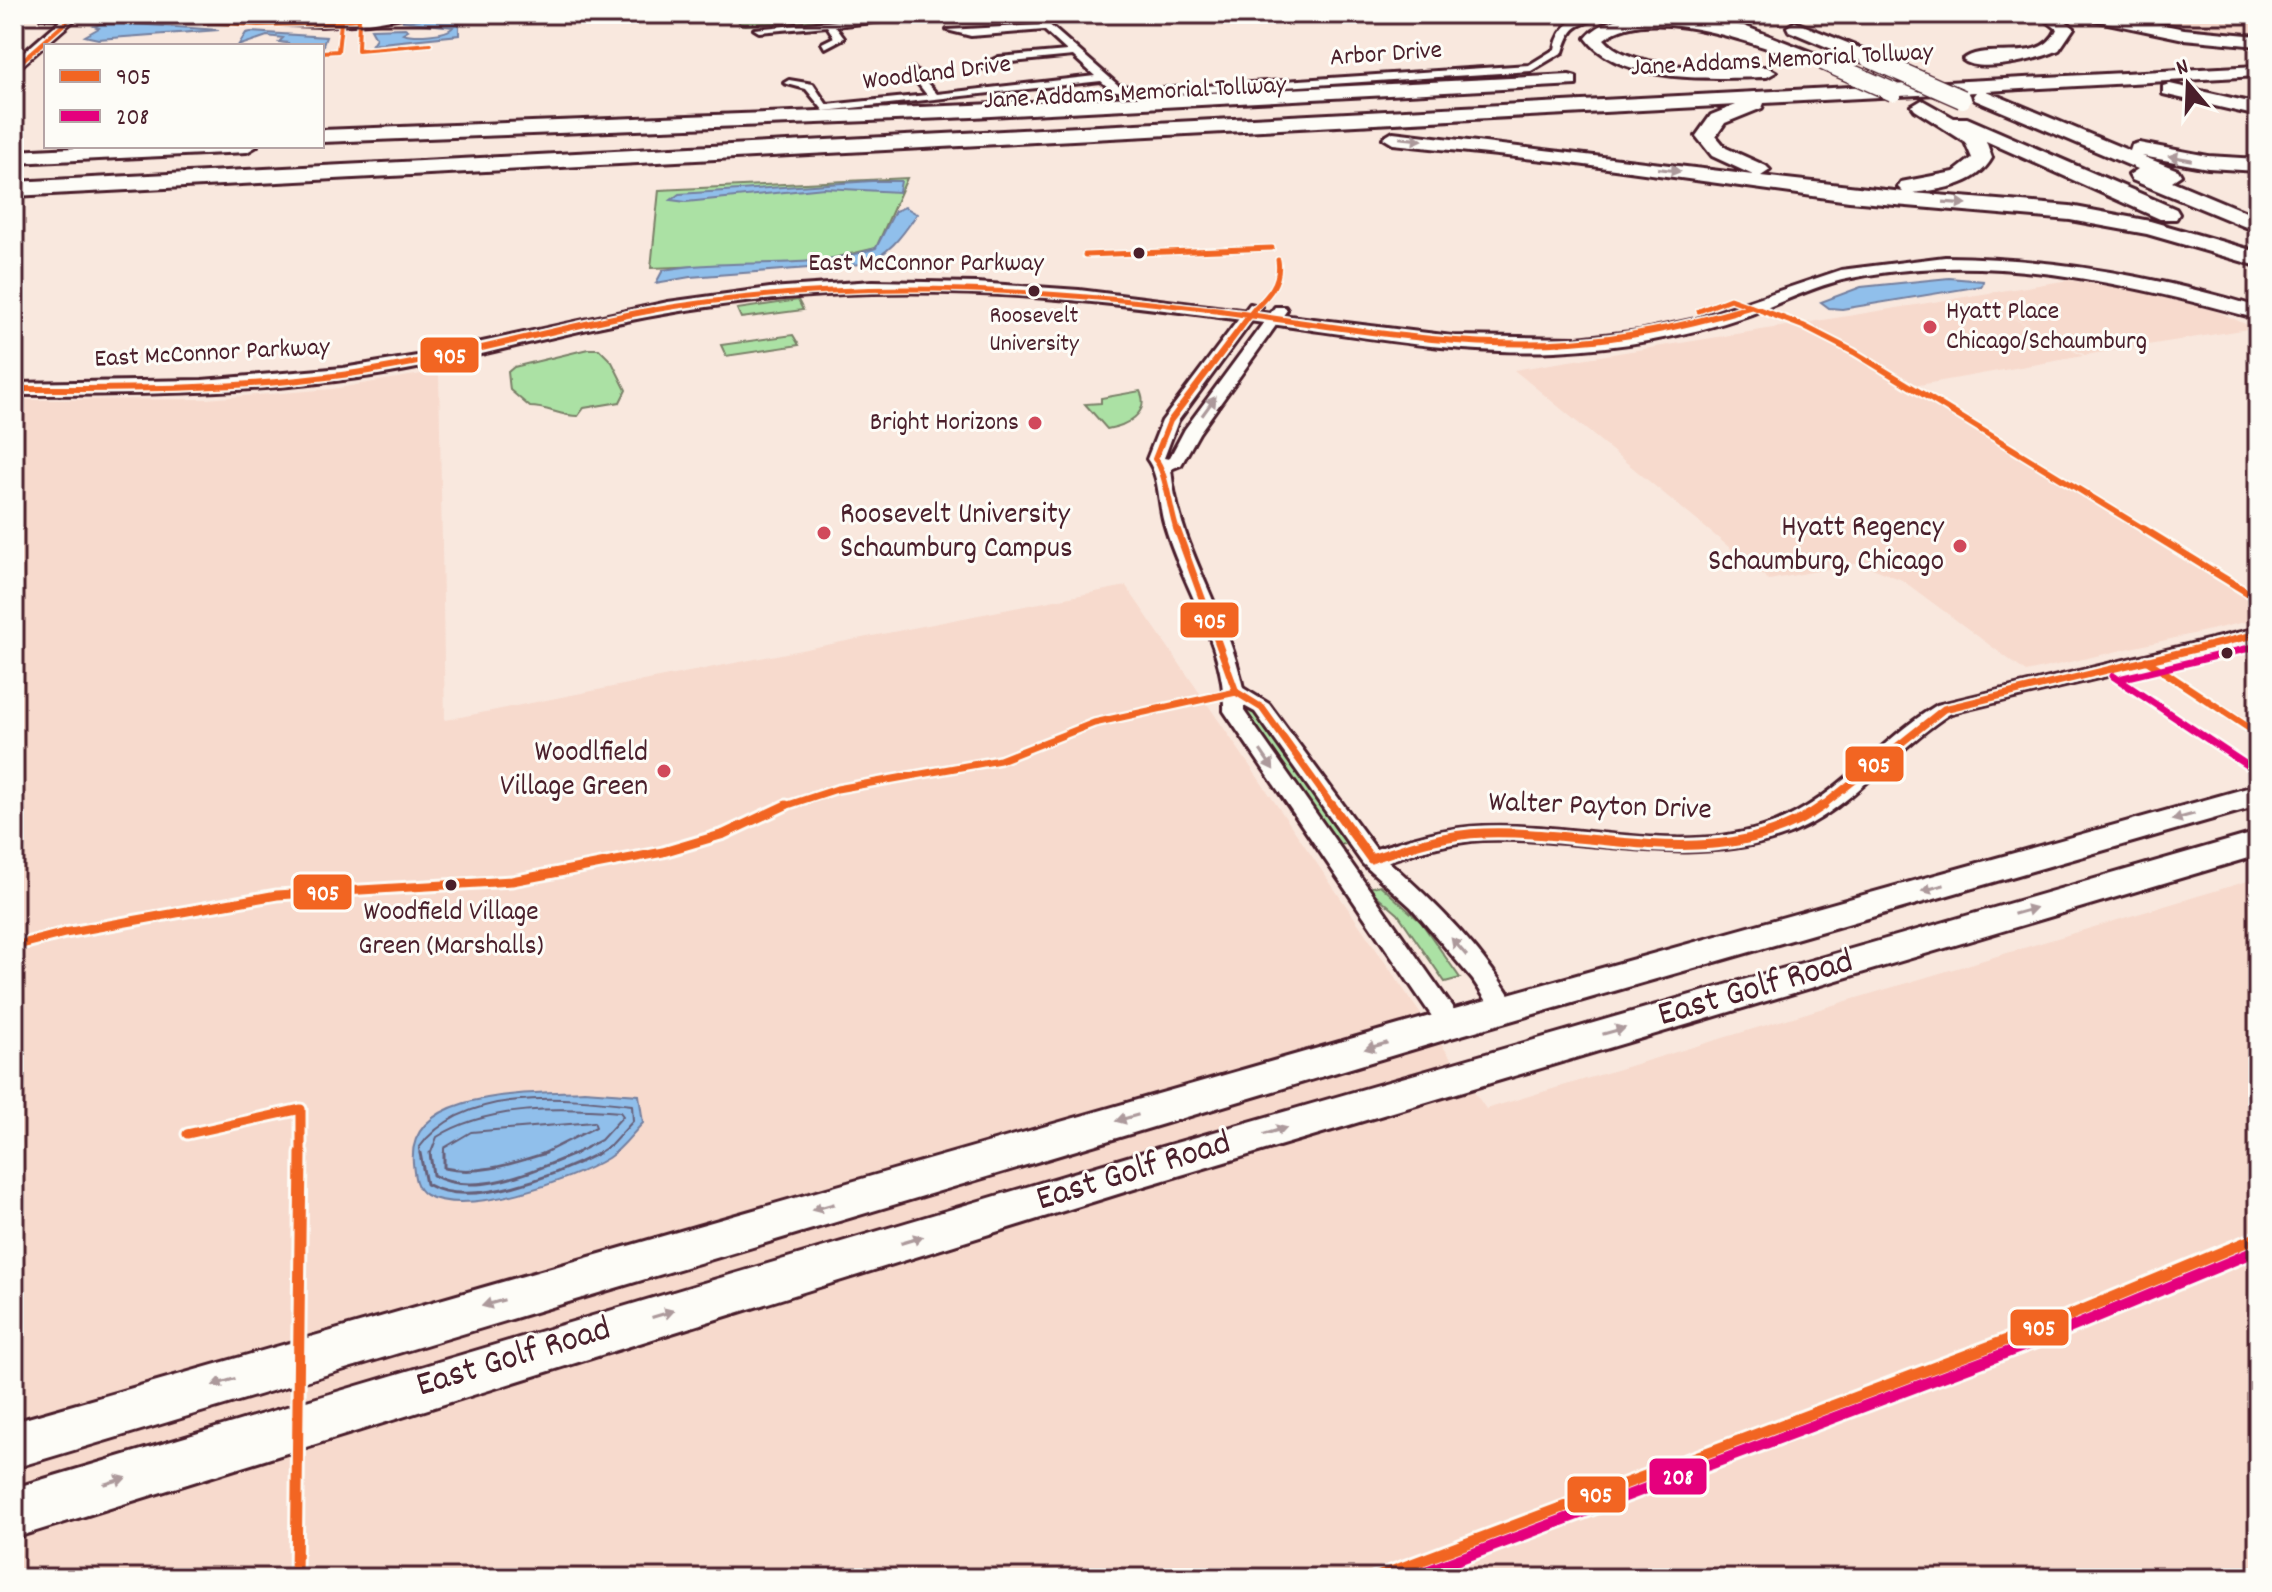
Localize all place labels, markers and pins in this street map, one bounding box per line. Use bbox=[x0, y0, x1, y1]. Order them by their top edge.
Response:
unlabelled marker bbox=[1131, 245, 1147, 261]
marker: Roosevelt University bbox=[1026, 283, 1042, 299]
place label: Hyatt Place Chicago/Schaumburg bbox=[1946, 294, 2147, 361]
place label: Roosevelt University bbox=[989, 300, 1080, 362]
marker: Hyatt Place Chicago/Schaumburg bbox=[1921, 318, 1939, 336]
place label: Bright Horizons bbox=[870, 405, 1019, 442]
marker: Bright Horizons bbox=[1026, 414, 1044, 432]
place label: Roosevelt University Schaumburg Campus bbox=[840, 495, 1073, 572]
place label: Hyatt Regency Schaumburg, Chicago bbox=[1708, 508, 1945, 585]
marker: Roosevelt University Schaumburg Campus bbox=[815, 524, 833, 542]
marker: Hyatt Regency Schaumburg, Chicago bbox=[1951, 537, 1969, 555]
unlabelled marker bbox=[2219, 645, 2235, 661]
place label: Woodlfield Village Green bbox=[500, 733, 648, 810]
marker: Woodlfield Village Green bbox=[655, 762, 673, 780]
marker: Woodfield Village Green (Marshalls) bbox=[443, 877, 459, 893]
place label: Woodfield Village Green (Marshalls) bbox=[358, 894, 544, 968]

